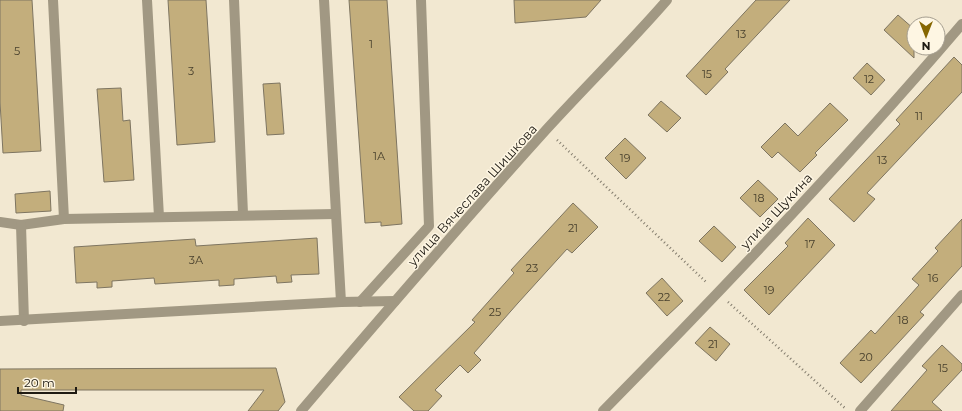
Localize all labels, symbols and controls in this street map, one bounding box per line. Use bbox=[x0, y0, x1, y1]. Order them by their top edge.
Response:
north arrow bbox=[906, 16, 946, 56]
house number: 13 bbox=[736, 27, 746, 41]
house number: 1 bbox=[369, 37, 373, 51]
text: N bbox=[922, 39, 930, 53]
house number: 5 bbox=[14, 44, 20, 58]
house number: 3 bbox=[188, 64, 194, 78]
house number: 15 bbox=[702, 67, 712, 81]
house number: 12 bbox=[864, 72, 874, 86]
house number: 11 bbox=[915, 109, 923, 123]
street label: улица Вячеслава Шишкова bbox=[403, 121, 540, 270]
house number: 1А bbox=[373, 149, 386, 163]
house number: 19 bbox=[620, 151, 631, 165]
house number: 13 bbox=[877, 153, 887, 167]
street label: улица Щукина bbox=[736, 170, 815, 253]
house number: 18 bbox=[754, 191, 765, 205]
house number: 21 bbox=[568, 221, 578, 235]
house number: 17 bbox=[805, 237, 815, 251]
house number: 3А bbox=[189, 253, 204, 267]
house number: 23 bbox=[526, 261, 538, 275]
house number: 16 bbox=[928, 271, 939, 285]
house number: 19 bbox=[764, 283, 775, 297]
house number: 22 bbox=[658, 290, 670, 304]
house number: 25 bbox=[489, 305, 501, 319]
house number: 18 bbox=[898, 313, 909, 327]
house number: 21 bbox=[708, 337, 718, 351]
house number: 20 bbox=[859, 350, 873, 364]
house number: 15 bbox=[938, 361, 948, 375]
scale bar bbox=[18, 369, 76, 395]
text: 20 m bbox=[24, 375, 55, 390]

